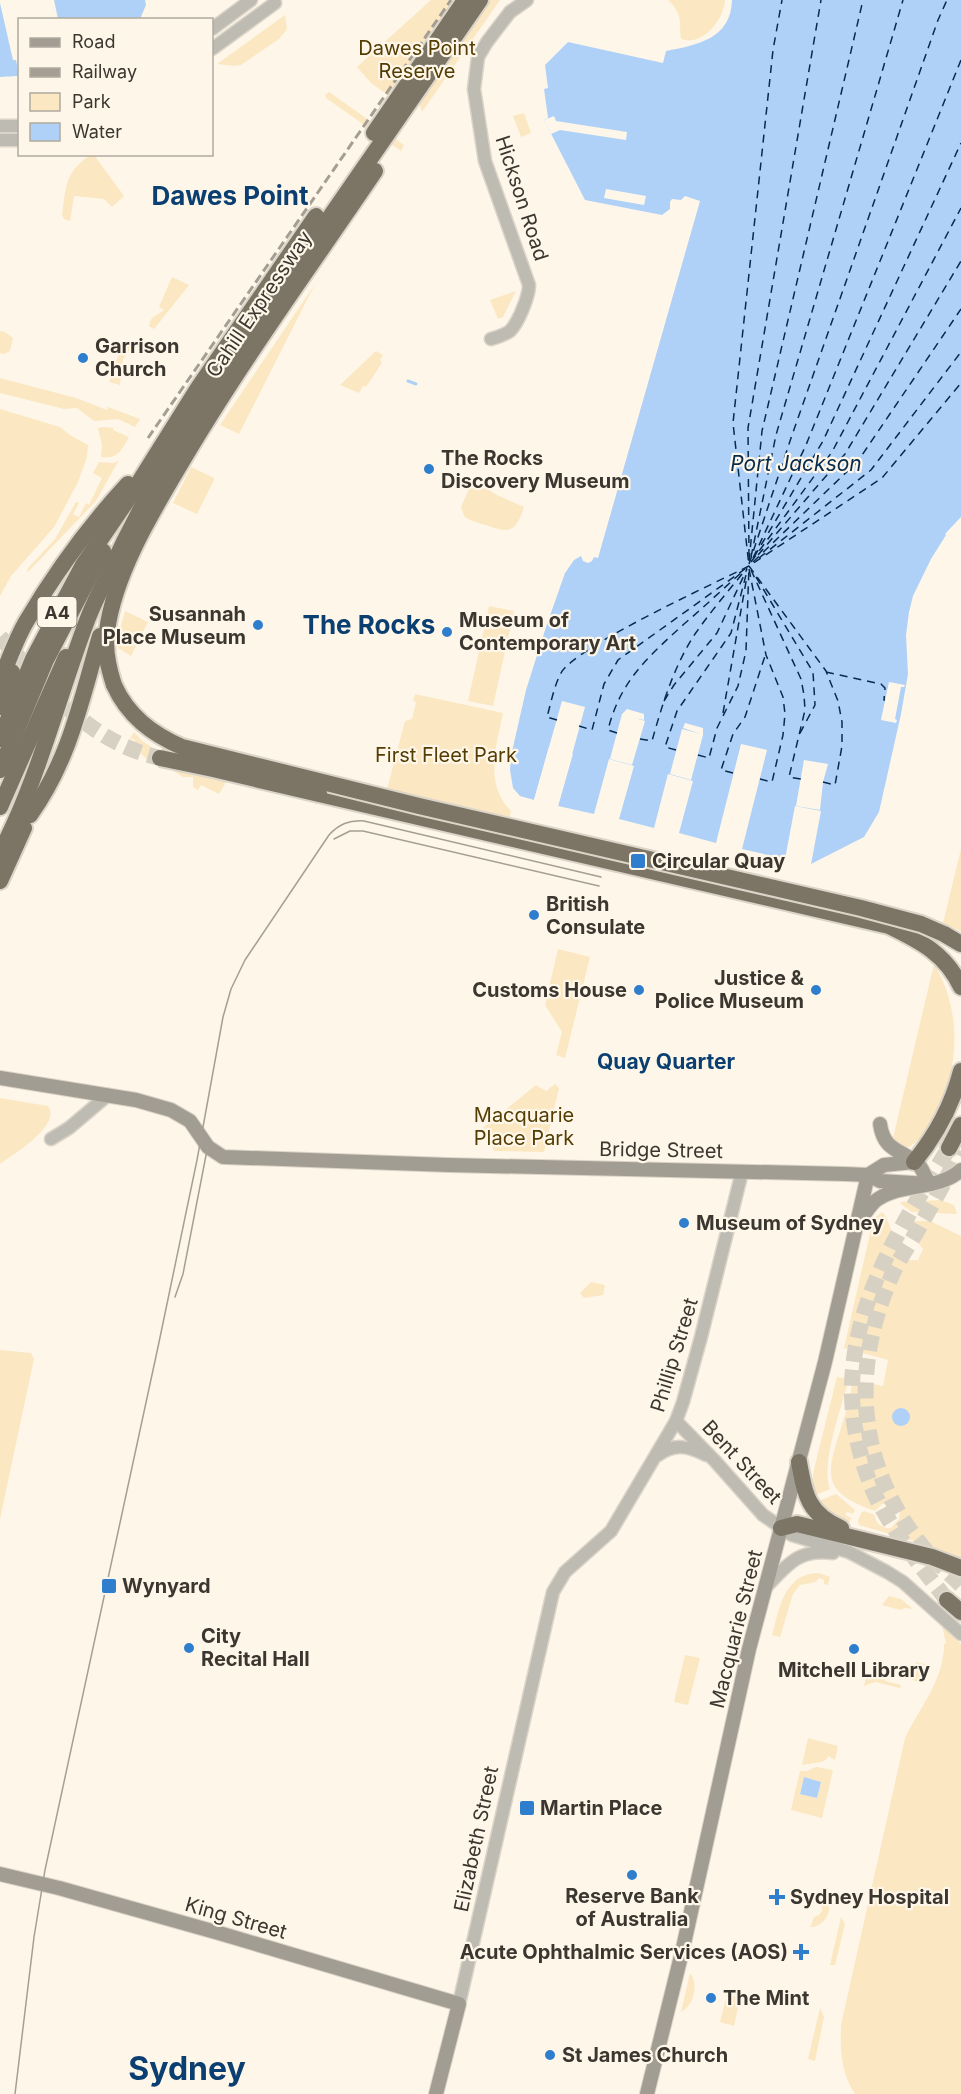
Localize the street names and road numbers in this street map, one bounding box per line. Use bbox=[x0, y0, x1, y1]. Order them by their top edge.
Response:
street label: Hickson Road bbox=[490, 132, 554, 264]
street label: Cahill Expressway bbox=[201, 226, 317, 382]
road number: A4 bbox=[38, 597, 76, 627]
street label: Bridge Street bbox=[599, 1137, 724, 1163]
street label: Phillip Street bbox=[645, 1294, 703, 1415]
street label: Bent Street bbox=[697, 1415, 787, 1509]
street label: Macquarie Street bbox=[705, 1547, 767, 1711]
street label: Elizabeth Street bbox=[449, 1764, 503, 1914]
street label: King Street bbox=[182, 1892, 290, 1944]

